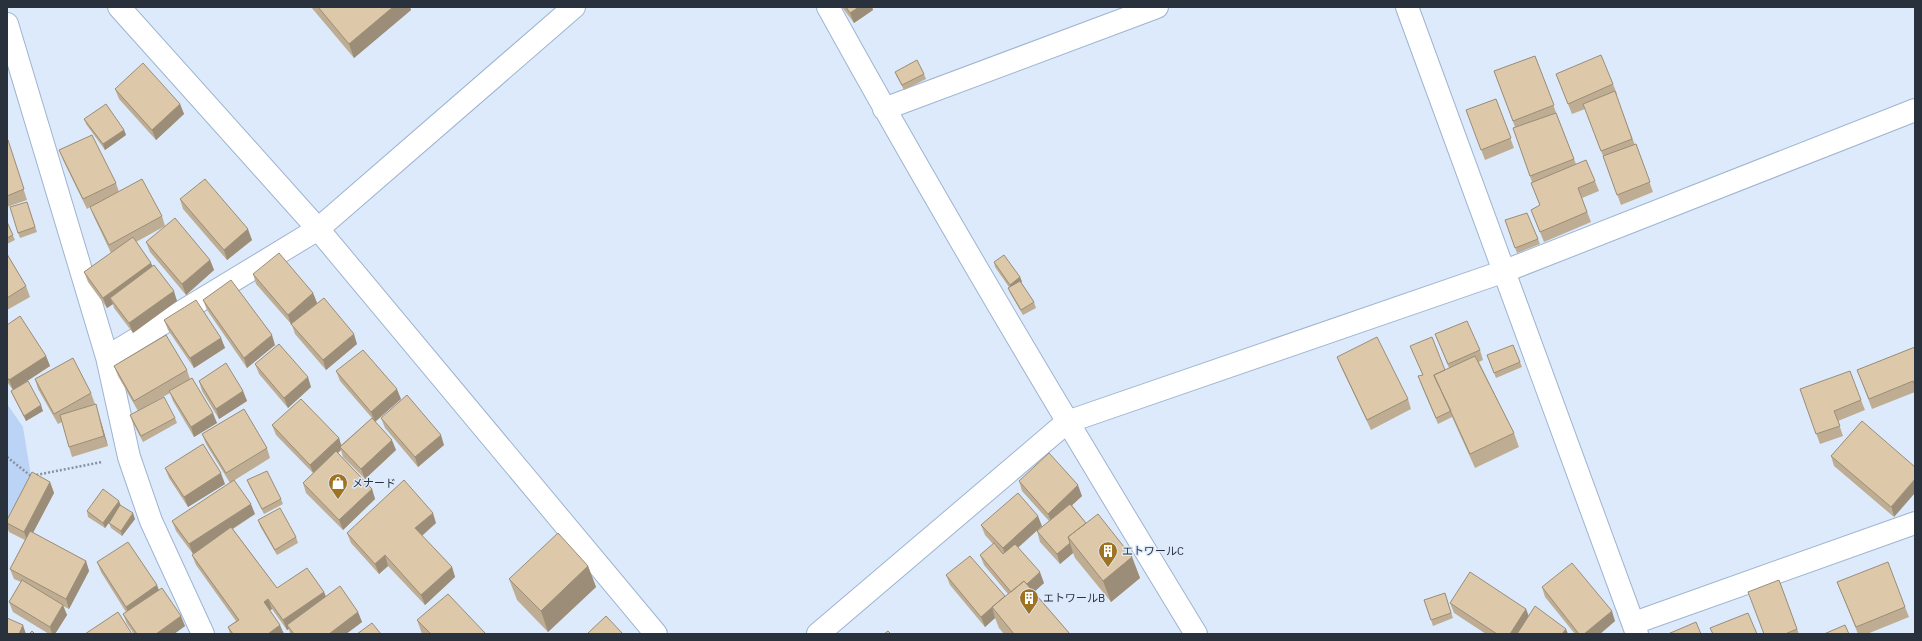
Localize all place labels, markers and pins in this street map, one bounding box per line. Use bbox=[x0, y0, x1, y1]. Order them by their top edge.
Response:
shop icon: メナード bbox=[327, 472, 349, 500]
place label: メナード bbox=[352, 476, 396, 490]
building icon: エトワールC bbox=[1097, 540, 1119, 568]
place label: エトワールC bbox=[1122, 544, 1184, 558]
building icon: エトワールB bbox=[1018, 587, 1040, 615]
place label: エトワールB bbox=[1043, 591, 1105, 605]

